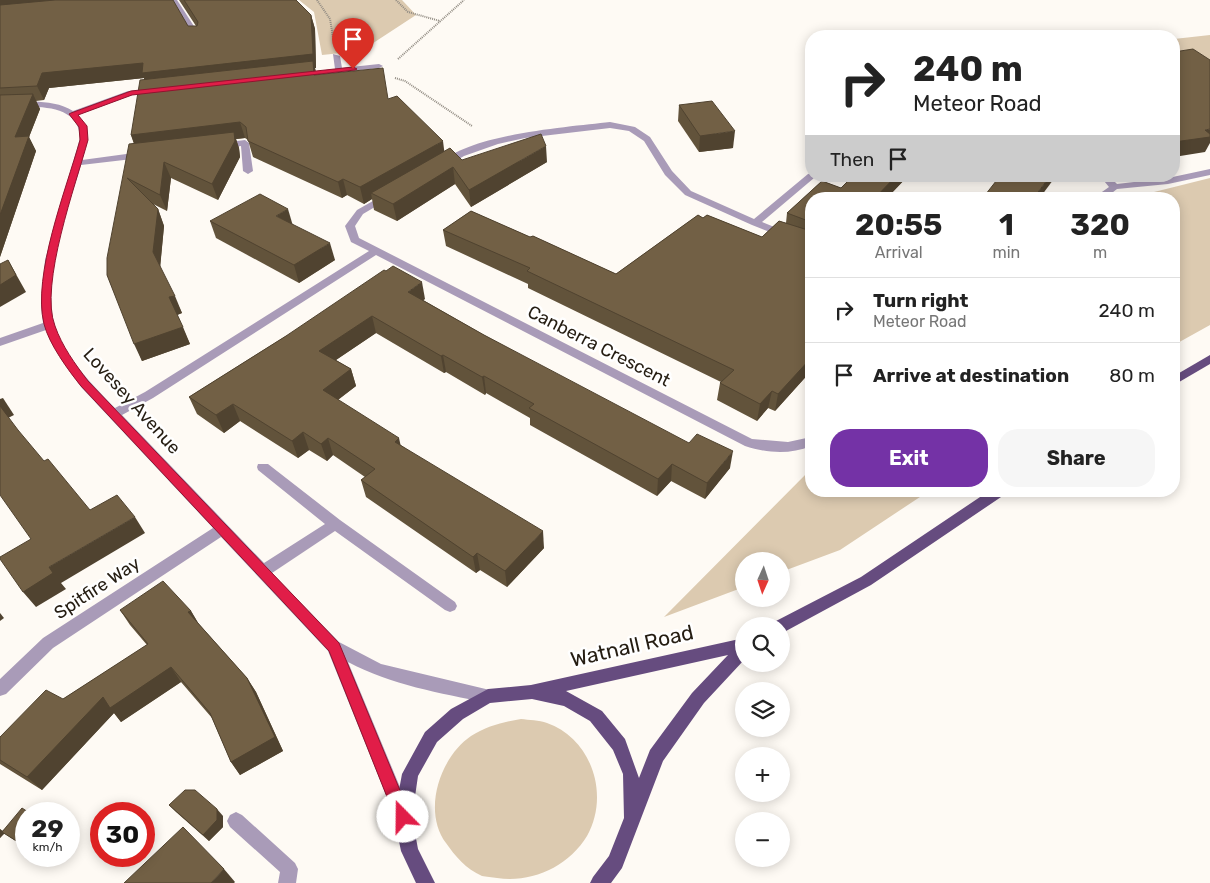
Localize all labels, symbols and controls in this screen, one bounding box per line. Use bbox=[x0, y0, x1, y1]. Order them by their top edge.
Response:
pin bbox=[332, 18, 374, 69]
icon: arrive bbox=[339, 25, 367, 53]
text: 240 m bbox=[913, 48, 1023, 90]
icon: right bbox=[830, 50, 895, 115]
text: Meteor Road bbox=[913, 90, 1042, 117]
icon: arrive bbox=[884, 145, 912, 173]
text: Then bbox=[830, 148, 874, 171]
text: 20:55 bbox=[855, 207, 942, 243]
text: 1 bbox=[999, 207, 1014, 243]
text: 320 bbox=[1070, 207, 1130, 243]
text: Arrival bbox=[875, 243, 923, 262]
text: min bbox=[992, 243, 1020, 262]
text: m bbox=[1093, 243, 1107, 262]
text: Turn right bbox=[873, 289, 968, 312]
icon: right bbox=[830, 296, 858, 324]
text: 240 m bbox=[1099, 299, 1155, 322]
street label: Canberra Crescent bbox=[524, 301, 674, 391]
text: Meteor Road bbox=[873, 312, 967, 331]
street label: Lovesey Avenue bbox=[79, 343, 185, 459]
icon: arrive bbox=[830, 361, 858, 389]
text: Arrive at destination bbox=[873, 364, 1069, 387]
text: 80 m bbox=[1109, 364, 1155, 387]
button: Exit bbox=[830, 429, 988, 487]
button: Share bbox=[998, 429, 1155, 487]
street label: Spitfire Way bbox=[50, 552, 144, 624]
north arrow bbox=[735, 552, 790, 608]
map controls bbox=[735, 552, 790, 867]
button: search bbox=[735, 617, 790, 672]
street label: Watnall Road bbox=[568, 619, 696, 672]
button: layers bbox=[735, 682, 790, 737]
button: + bbox=[735, 747, 790, 802]
position arrow bbox=[376, 790, 428, 842]
speed limit sign: 30 bbox=[90, 802, 155, 867]
button: − bbox=[735, 812, 790, 867]
text: 29 bbox=[31, 814, 64, 843]
text: km/h bbox=[33, 840, 62, 854]

